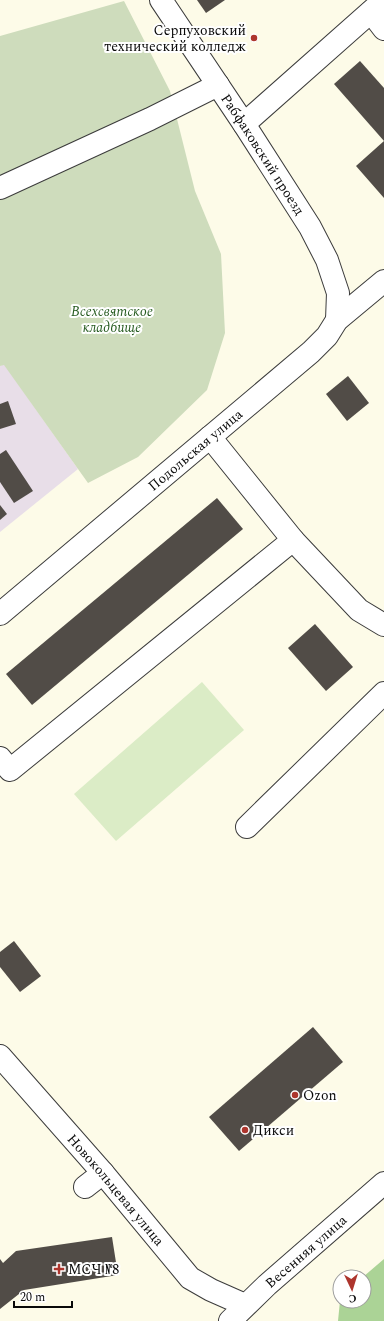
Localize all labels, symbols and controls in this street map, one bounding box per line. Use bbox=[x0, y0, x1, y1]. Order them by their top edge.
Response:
place label: Серпуховский технический колледж bbox=[104, 20, 246, 57]
marker: Серпуховский технический колледж bbox=[249, 33, 259, 43]
street label: Рабфаковский проезд bbox=[216, 89, 310, 219]
park label: Всехсвятское кладбище bbox=[71, 301, 153, 338]
street label: Подольская улица bbox=[143, 404, 247, 496]
place label: Ozon bbox=[303, 1085, 337, 1106]
marker: Ozon bbox=[290, 1090, 300, 1100]
place label: Дикси bbox=[253, 1120, 294, 1141]
marker: Дикси bbox=[240, 1125, 250, 1135]
street label: Новокольцевая улица bbox=[62, 1129, 170, 1250]
street label: Весенняя улица bbox=[260, 1210, 351, 1293]
place label: МСЧ №8 bbox=[68, 1259, 119, 1280]
marker: МСЧ №8 bbox=[53, 1263, 65, 1275]
north arrow bbox=[332, 1269, 372, 1309]
scale bar bbox=[14, 1283, 72, 1309]
text: 20 m bbox=[20, 1288, 45, 1307]
text: С bbox=[348, 1290, 357, 1307]

